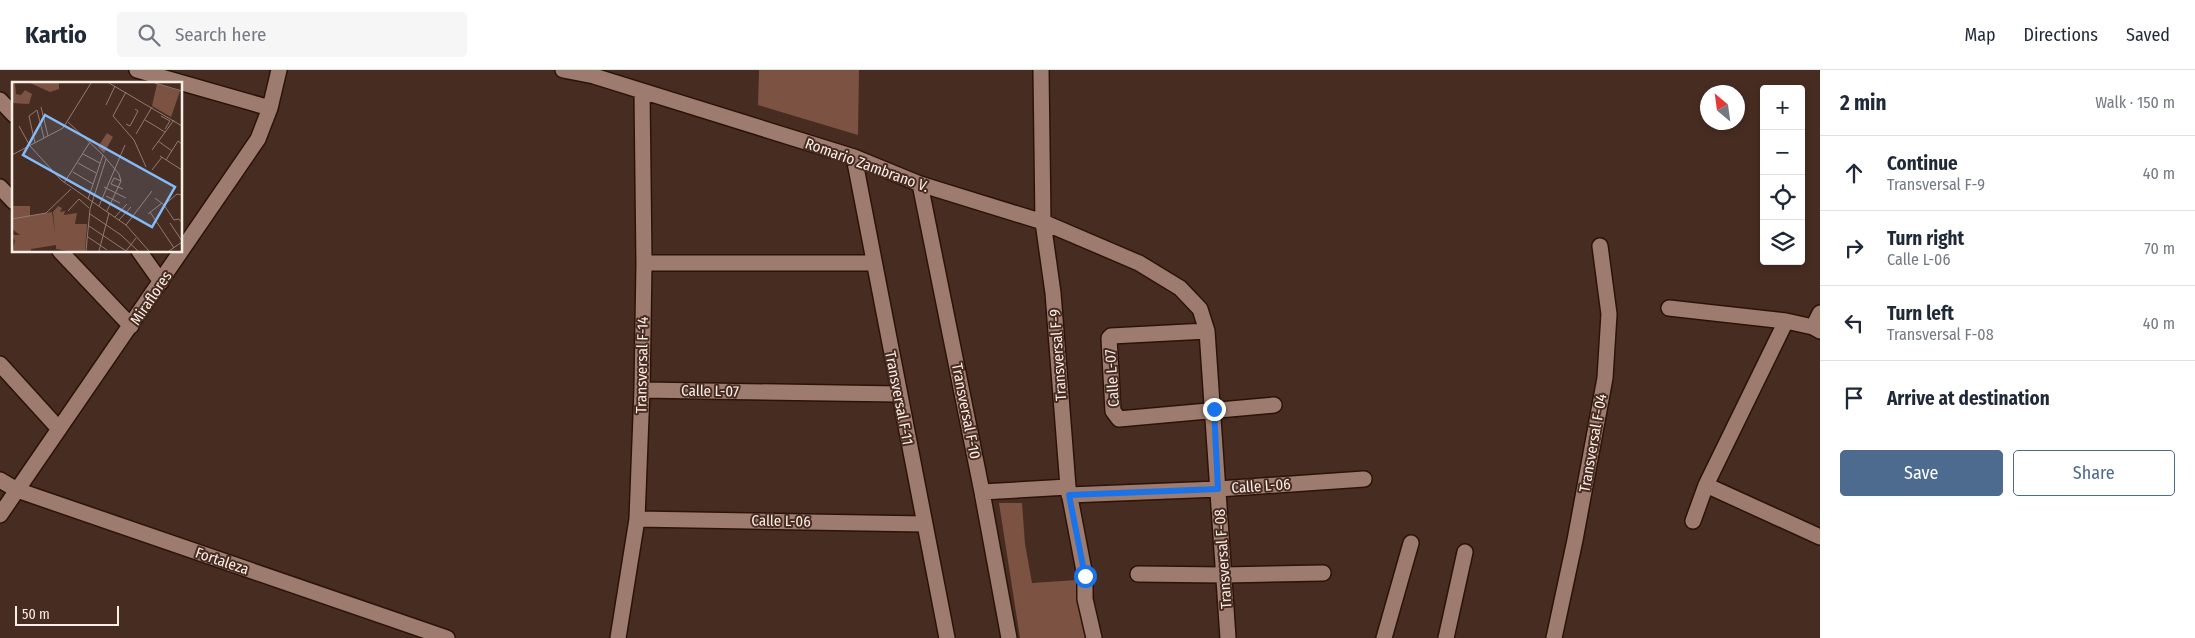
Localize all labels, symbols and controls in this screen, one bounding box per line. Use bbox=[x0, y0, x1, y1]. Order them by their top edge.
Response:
search box bbox=[117, 12, 467, 57]
text: Kartio bbox=[25, 21, 87, 49]
icon: search bbox=[135, 21, 163, 49]
text: Search here bbox=[175, 23, 266, 46]
text: Map bbox=[1964, 24, 1996, 46]
text: Directions bbox=[2024, 24, 2098, 46]
text: Saved bbox=[2126, 24, 2170, 46]
inset map bbox=[12, 82, 182, 252]
north arrow bbox=[1700, 85, 1745, 130]
map controls bbox=[1760, 85, 1805, 265]
button: + bbox=[1760, 85, 1805, 130]
text: 2 min bbox=[1840, 90, 1887, 116]
text: Walk · 150 m bbox=[2095, 93, 2175, 112]
button: − bbox=[1760, 130, 1805, 175]
street label: Romario Zambrano V. bbox=[803, 134, 931, 196]
text: Continue bbox=[1887, 152, 1958, 175]
icon: ahead bbox=[1840, 159, 1868, 187]
text: 40 m bbox=[2143, 164, 2175, 183]
button: locate bbox=[1760, 175, 1805, 220]
text: Transversal F-9 bbox=[1887, 175, 1985, 194]
button: layers bbox=[1760, 220, 1805, 265]
text: Turn right bbox=[1887, 227, 1964, 250]
icon: right bbox=[1840, 234, 1868, 262]
text: 70 m bbox=[2144, 239, 2175, 258]
text: Calle L-06 bbox=[1887, 250, 1950, 269]
street label: Miraflores bbox=[126, 268, 176, 328]
text: Turn left bbox=[1887, 302, 1954, 325]
street label: Transversal F-9 bbox=[1046, 309, 1070, 401]
icon: left bbox=[1840, 309, 1868, 337]
text: 40 m bbox=[2143, 314, 2175, 333]
street label: Transversal F-14 bbox=[632, 316, 652, 414]
text: Transversal F-08 bbox=[1887, 325, 1994, 344]
street label: Calle L-07 bbox=[1101, 349, 1123, 407]
street label: Transversal F-11 bbox=[881, 350, 917, 446]
street label: Transversal F-10 bbox=[948, 362, 984, 460]
street label: Calle L-07 bbox=[681, 381, 739, 401]
icon: arrive bbox=[1840, 384, 1868, 412]
text: Arrive at destination bbox=[1887, 387, 2050, 410]
street label: Transversal F-04 bbox=[1575, 392, 1611, 494]
route end bbox=[1203, 398, 1226, 421]
button: Save bbox=[1840, 450, 2003, 496]
button: Share bbox=[2013, 450, 2175, 496]
street label: Calle L-06 bbox=[1231, 475, 1291, 497]
street label: Transversal F-08 bbox=[1211, 508, 1235, 610]
street label: Calle L-06 bbox=[751, 511, 811, 531]
street label: Fortaleza bbox=[193, 543, 251, 579]
route start bbox=[1074, 565, 1097, 588]
scale bar bbox=[15, 603, 119, 626]
text: 50 m bbox=[22, 606, 50, 623]

